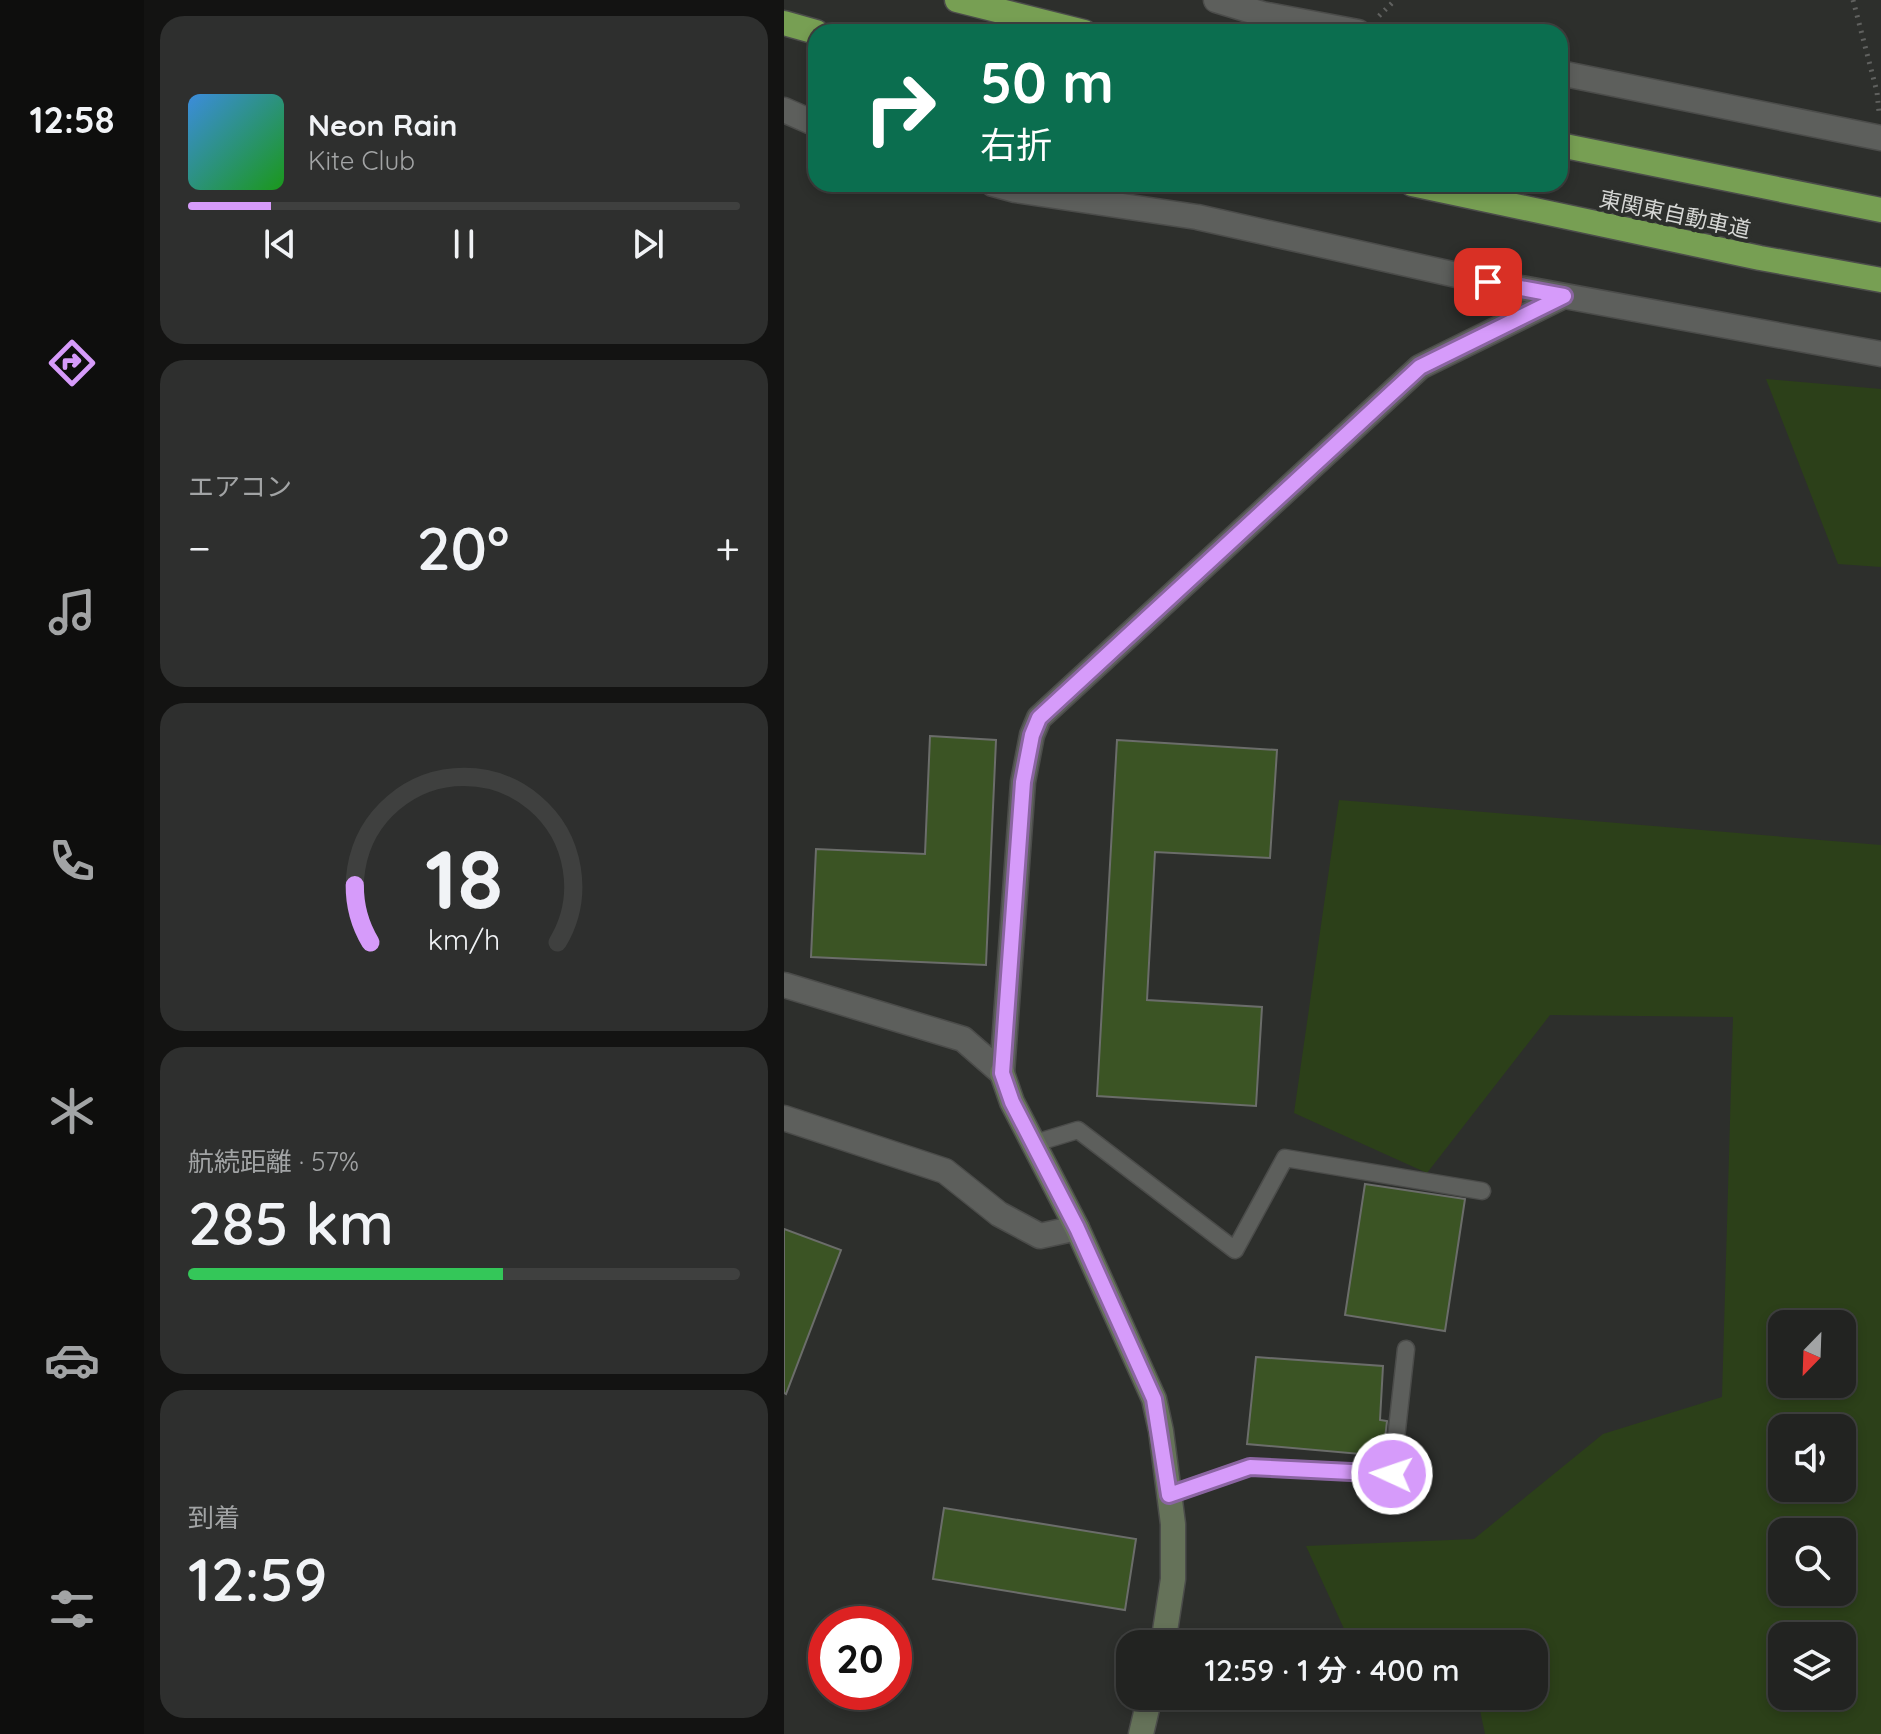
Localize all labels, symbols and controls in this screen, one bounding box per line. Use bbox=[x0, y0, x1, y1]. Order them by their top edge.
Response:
text: 50 m bbox=[980, 47, 1114, 117]
icon: right bbox=[848, 56, 952, 160]
text: 12:58 bbox=[30, 97, 114, 142]
text: Neon Rain bbox=[308, 106, 457, 144]
text: 右折 bbox=[980, 122, 1052, 167]
text: Kite Club bbox=[308, 144, 415, 177]
street label: 東関東自動車道 bbox=[1597, 184, 1753, 244]
icon: previous bbox=[258, 222, 302, 266]
icon: pause bbox=[442, 222, 486, 266]
icon: next bbox=[626, 222, 670, 266]
pin bbox=[1454, 248, 1522, 316]
icon: arrive bbox=[1466, 260, 1510, 304]
icon: directions bbox=[44, 335, 100, 391]
text: エアコン bbox=[188, 470, 292, 503]
text: 20° bbox=[417, 510, 509, 585]
text: − bbox=[188, 520, 211, 575]
text: + bbox=[715, 520, 740, 575]
icon: music bbox=[44, 584, 100, 640]
text: 18 bbox=[425, 826, 503, 930]
icon: phone bbox=[44, 833, 100, 889]
text: km/h bbox=[428, 921, 500, 957]
icon: climate bbox=[44, 1083, 100, 1139]
text: 航続距離 · 57% bbox=[188, 1145, 359, 1178]
text: 285 km bbox=[188, 1185, 394, 1260]
north arrow bbox=[1768, 1310, 1856, 1398]
map controls bbox=[1768, 1310, 1856, 1710]
icon: car bbox=[44, 1332, 100, 1388]
button: sound bbox=[1768, 1414, 1856, 1502]
position arrow bbox=[1350, 1432, 1434, 1516]
text: 到着 bbox=[188, 1501, 240, 1534]
button: search bbox=[1768, 1518, 1856, 1606]
text: 12:59 bbox=[188, 1541, 327, 1616]
icon: filters bbox=[44, 1581, 100, 1637]
speed limit sign: 20 bbox=[808, 1606, 912, 1710]
button: layers bbox=[1768, 1622, 1856, 1710]
text: 12:59 · 1 分 · 400 m bbox=[1204, 1651, 1460, 1689]

